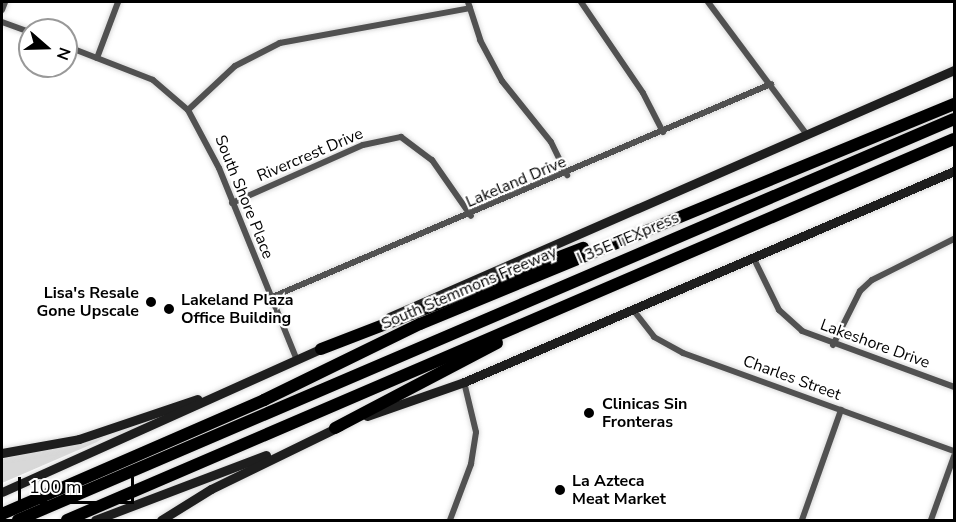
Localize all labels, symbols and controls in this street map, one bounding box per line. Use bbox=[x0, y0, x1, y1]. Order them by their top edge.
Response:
north arrow bbox=[18, 18, 78, 78]
text: N bbox=[51, 44, 75, 63]
street label: Rivercrest Drive bbox=[254, 124, 366, 186]
street label: South Shore Place bbox=[210, 132, 278, 262]
street label: Lakeland Drive bbox=[463, 152, 569, 212]
street label: I 35E TEXpress bbox=[574, 208, 682, 268]
street label: South Stemmons Freeway bbox=[378, 242, 560, 334]
place label: Lisa's Resale Gone Upscale bbox=[36, 283, 139, 321]
place label: Lakeland Plaza Office Building bbox=[181, 290, 294, 328]
marker: Lisa's Resale Gone Upscale bbox=[144, 295, 158, 309]
marker: Lakeland Plaza Office Building bbox=[162, 302, 176, 316]
street label: Lakeshore Drive bbox=[818, 315, 932, 373]
street label: Charles Street bbox=[740, 351, 844, 405]
place label: Clinicas Sin Fronteras bbox=[602, 394, 687, 432]
marker: Clinicas Sin Fronteras bbox=[580, 404, 598, 422]
scale bar bbox=[21, 465, 136, 503]
place label: La Azteca Meat Market bbox=[572, 471, 666, 509]
text: 100 m bbox=[29, 475, 81, 499]
marker: La Azteca Meat Market bbox=[553, 483, 567, 497]

